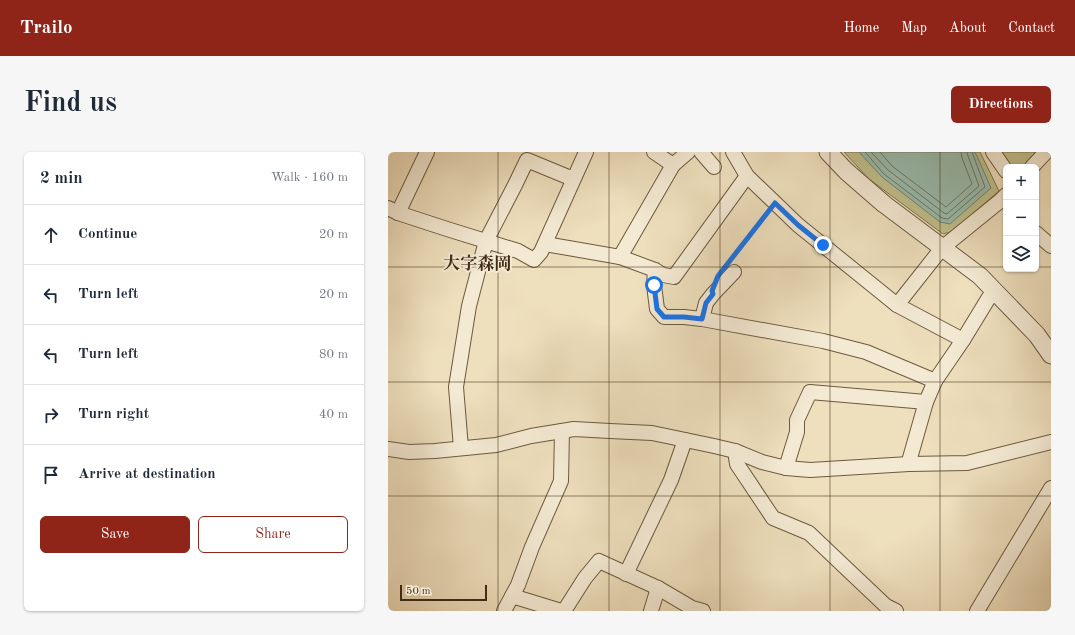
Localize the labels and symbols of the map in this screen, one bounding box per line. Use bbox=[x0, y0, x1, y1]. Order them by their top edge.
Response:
route end bbox=[814, 236, 832, 254]
district label: 大字森岡 bbox=[443, 254, 511, 273]
route start bbox=[645, 276, 663, 294]
scale bar bbox=[400, 583, 487, 602]

